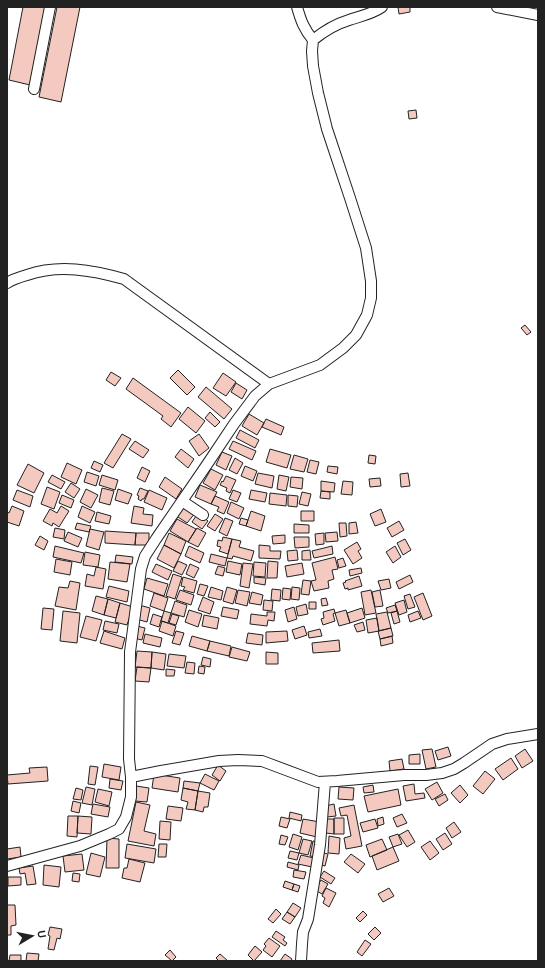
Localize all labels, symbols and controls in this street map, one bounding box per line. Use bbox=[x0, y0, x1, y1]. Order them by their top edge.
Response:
north arrow bbox=[12, 916, 52, 956]
text: U bbox=[33, 929, 48, 940]

